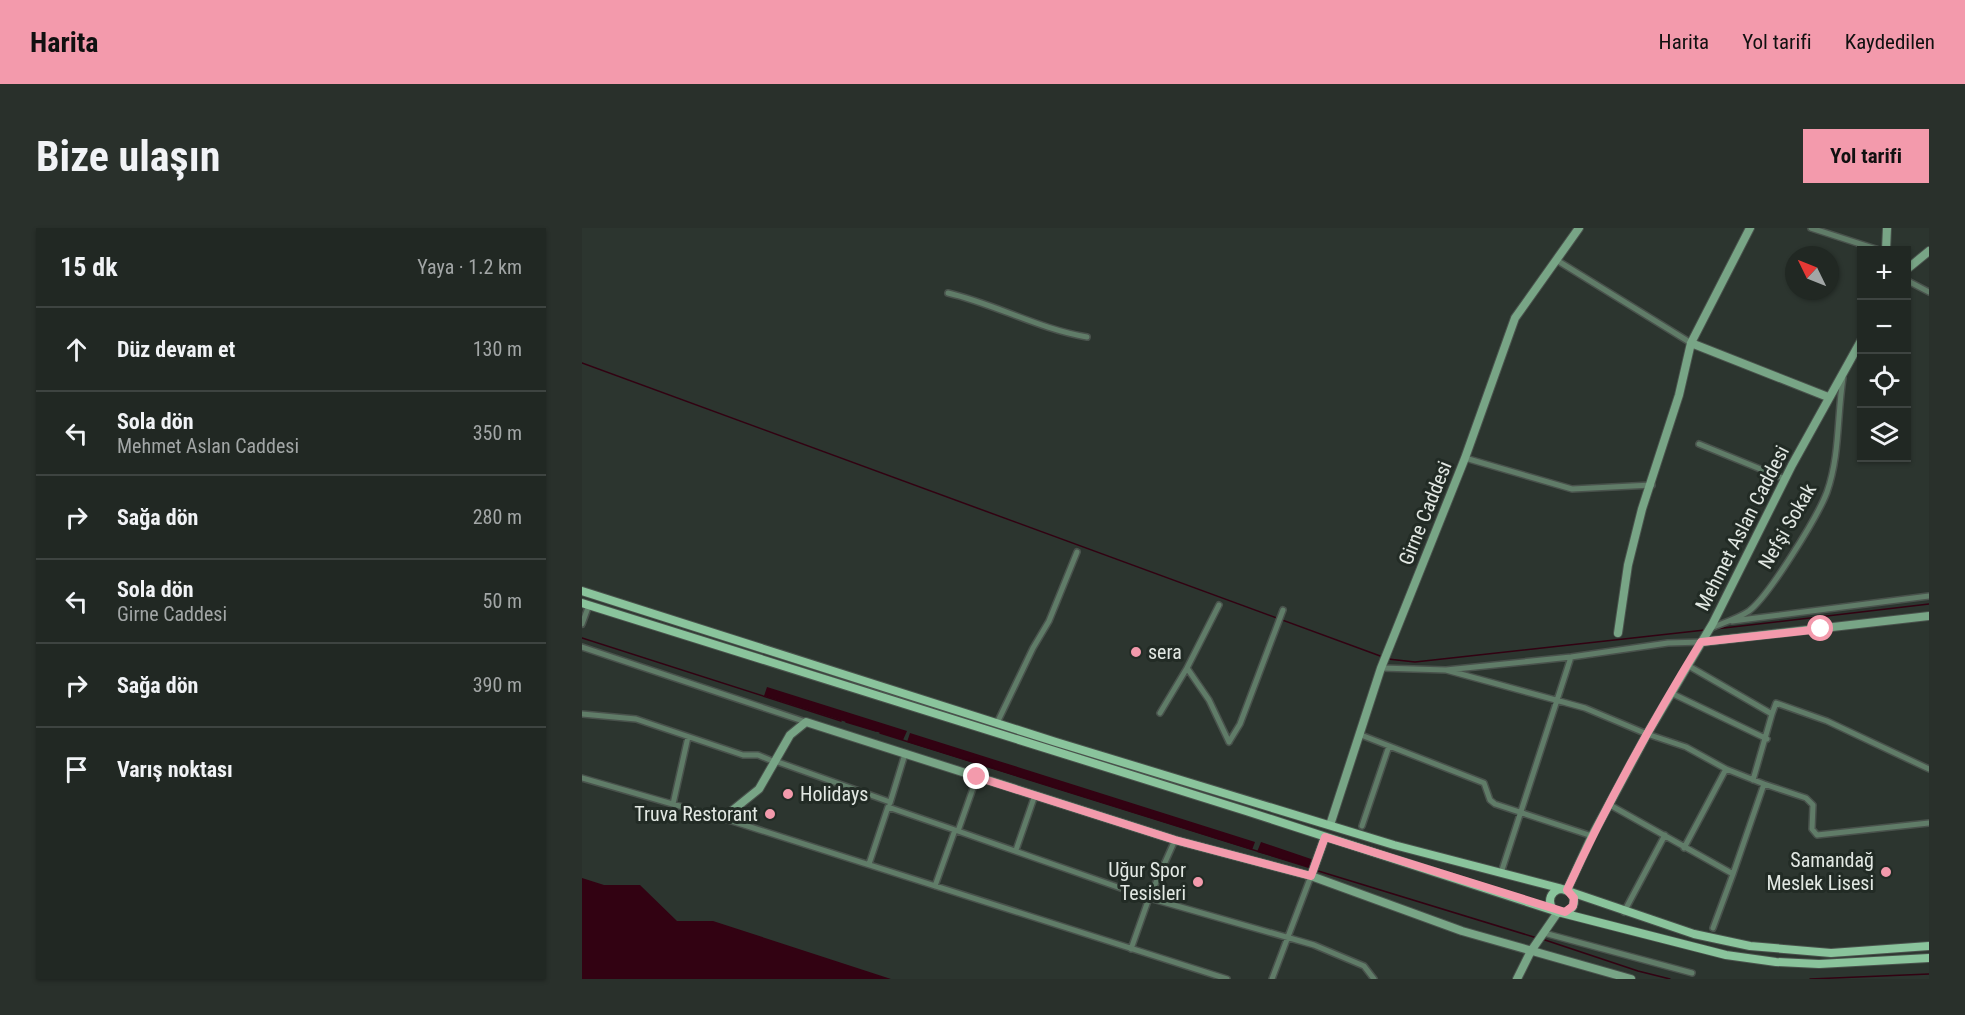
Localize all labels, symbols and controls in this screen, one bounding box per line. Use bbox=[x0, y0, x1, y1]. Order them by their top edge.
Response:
text: Harita bbox=[30, 26, 98, 59]
text: Harita bbox=[1659, 30, 1709, 54]
text: Yol tarifi bbox=[1742, 30, 1812, 54]
text: Kaydedilen bbox=[1845, 30, 1935, 54]
button: Yol tarifi bbox=[1803, 129, 1929, 183]
text: Bize ulaşın bbox=[36, 132, 220, 181]
north arrow bbox=[1785, 246, 1839, 300]
map controls bbox=[1857, 246, 1911, 462]
button: + bbox=[1857, 246, 1911, 300]
text: 15 dk bbox=[60, 252, 118, 282]
text: Yaya · 1.2 km bbox=[417, 255, 522, 279]
button: − bbox=[1857, 300, 1911, 354]
icon: ahead bbox=[60, 333, 93, 366]
text: Düz devam et bbox=[117, 337, 235, 362]
text: 130 m bbox=[473, 337, 522, 361]
button: locate bbox=[1857, 354, 1911, 408]
button: layers bbox=[1857, 408, 1911, 462]
text: Sola dön bbox=[117, 409, 193, 434]
icon: left bbox=[60, 417, 93, 450]
text: 350 m bbox=[473, 421, 522, 445]
text: Mehmet Aslan Caddesi bbox=[117, 434, 299, 458]
street label: Mehmet Aslan Caddesi bbox=[1690, 441, 1794, 615]
street label: Girne Caddesi bbox=[1393, 458, 1457, 568]
street label: Nefşi Sokak bbox=[1753, 479, 1821, 573]
icon: right bbox=[60, 501, 93, 534]
text: Sağa dön bbox=[117, 505, 198, 530]
text: 280 m bbox=[473, 505, 522, 529]
text: Sola dön bbox=[117, 577, 193, 602]
icon: left bbox=[60, 585, 93, 618]
text: 50 m bbox=[483, 589, 522, 613]
text: Girne Caddesi bbox=[117, 602, 227, 626]
route start bbox=[1807, 615, 1833, 641]
place label: sera bbox=[1148, 640, 1182, 664]
marker: sera bbox=[1129, 645, 1143, 659]
icon: right bbox=[60, 669, 93, 702]
text: Sağa dön bbox=[117, 673, 198, 698]
text: 390 m bbox=[473, 673, 522, 697]
icon: arrive bbox=[60, 753, 93, 786]
text: Varış noktası bbox=[117, 757, 233, 782]
route end bbox=[963, 763, 989, 789]
place label: Holidays bbox=[800, 782, 868, 806]
marker: Holidays bbox=[781, 787, 795, 801]
place label: Truva Restorant bbox=[634, 802, 758, 826]
marker: Truva Restorant bbox=[763, 807, 777, 821]
place label: Samandağ Meslek Lisesi bbox=[1767, 848, 1874, 895]
place label: Uğur Spor Tesisleri bbox=[1108, 858, 1186, 905]
marker: Samandağ Meslek Lisesi bbox=[1879, 865, 1893, 879]
marker: Uğur Spor Tesisleri bbox=[1191, 875, 1205, 889]

